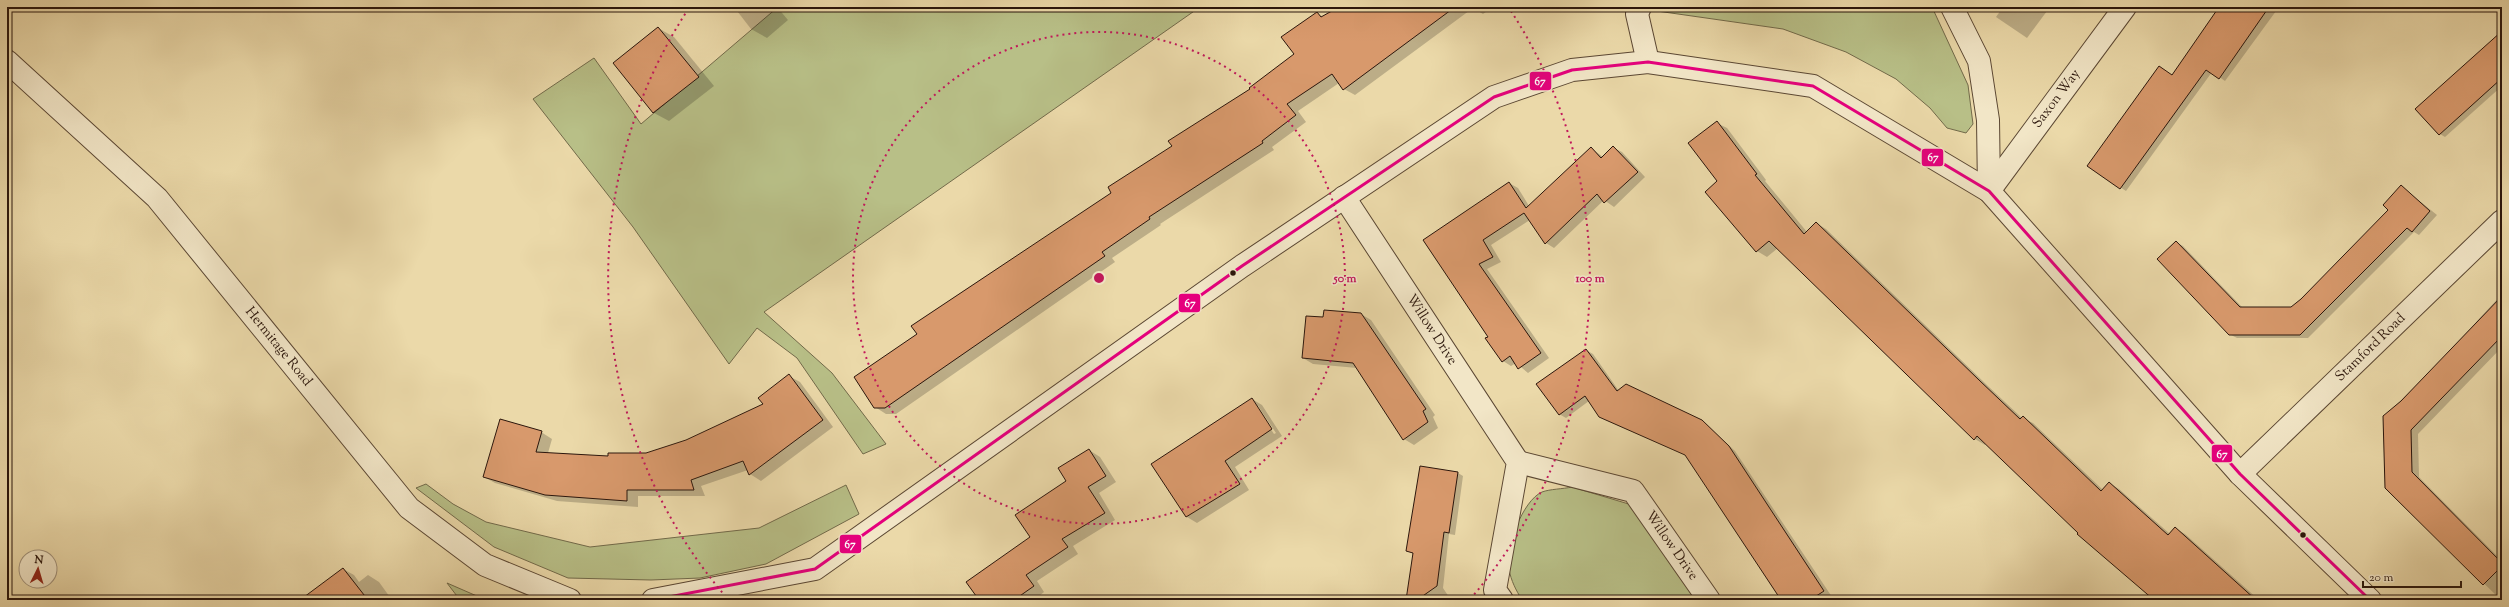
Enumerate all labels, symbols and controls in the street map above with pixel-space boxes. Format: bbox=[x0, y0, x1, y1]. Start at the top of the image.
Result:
street label: Saxon Way bbox=[2028, 65, 2086, 133]
line badge: 67 bbox=[1529, 71, 1552, 91]
text: 67 bbox=[1535, 74, 1546, 90]
line badge: 67 bbox=[1921, 148, 1944, 167]
text: 67 bbox=[1928, 150, 1939, 166]
unlabelled marker bbox=[1228, 268, 1238, 278]
text: 50 m bbox=[1333, 270, 1357, 288]
text: 100 m bbox=[1574, 270, 1605, 288]
centre of rings bbox=[1092, 271, 1106, 285]
street label: Willow Drive bbox=[1401, 291, 1461, 369]
line badge: 67 bbox=[1178, 293, 1201, 313]
text: 67 bbox=[1185, 296, 1196, 312]
street label: Hermitage Road bbox=[240, 303, 316, 391]
street label: Stamford Road bbox=[2331, 309, 2411, 387]
line badge: 67 bbox=[2211, 444, 2233, 463]
text: 67 bbox=[2217, 447, 2228, 463]
street label: Willow Drive bbox=[1640, 507, 1702, 585]
unlabelled marker bbox=[2298, 530, 2308, 540]
line badge: 67 bbox=[839, 534, 862, 554]
text: 67 bbox=[845, 537, 856, 553]
north arrow bbox=[18, 549, 58, 589]
text: N bbox=[33, 552, 44, 568]
scale bar bbox=[2363, 563, 2461, 589]
text: 20 m bbox=[2369, 569, 2394, 587]

